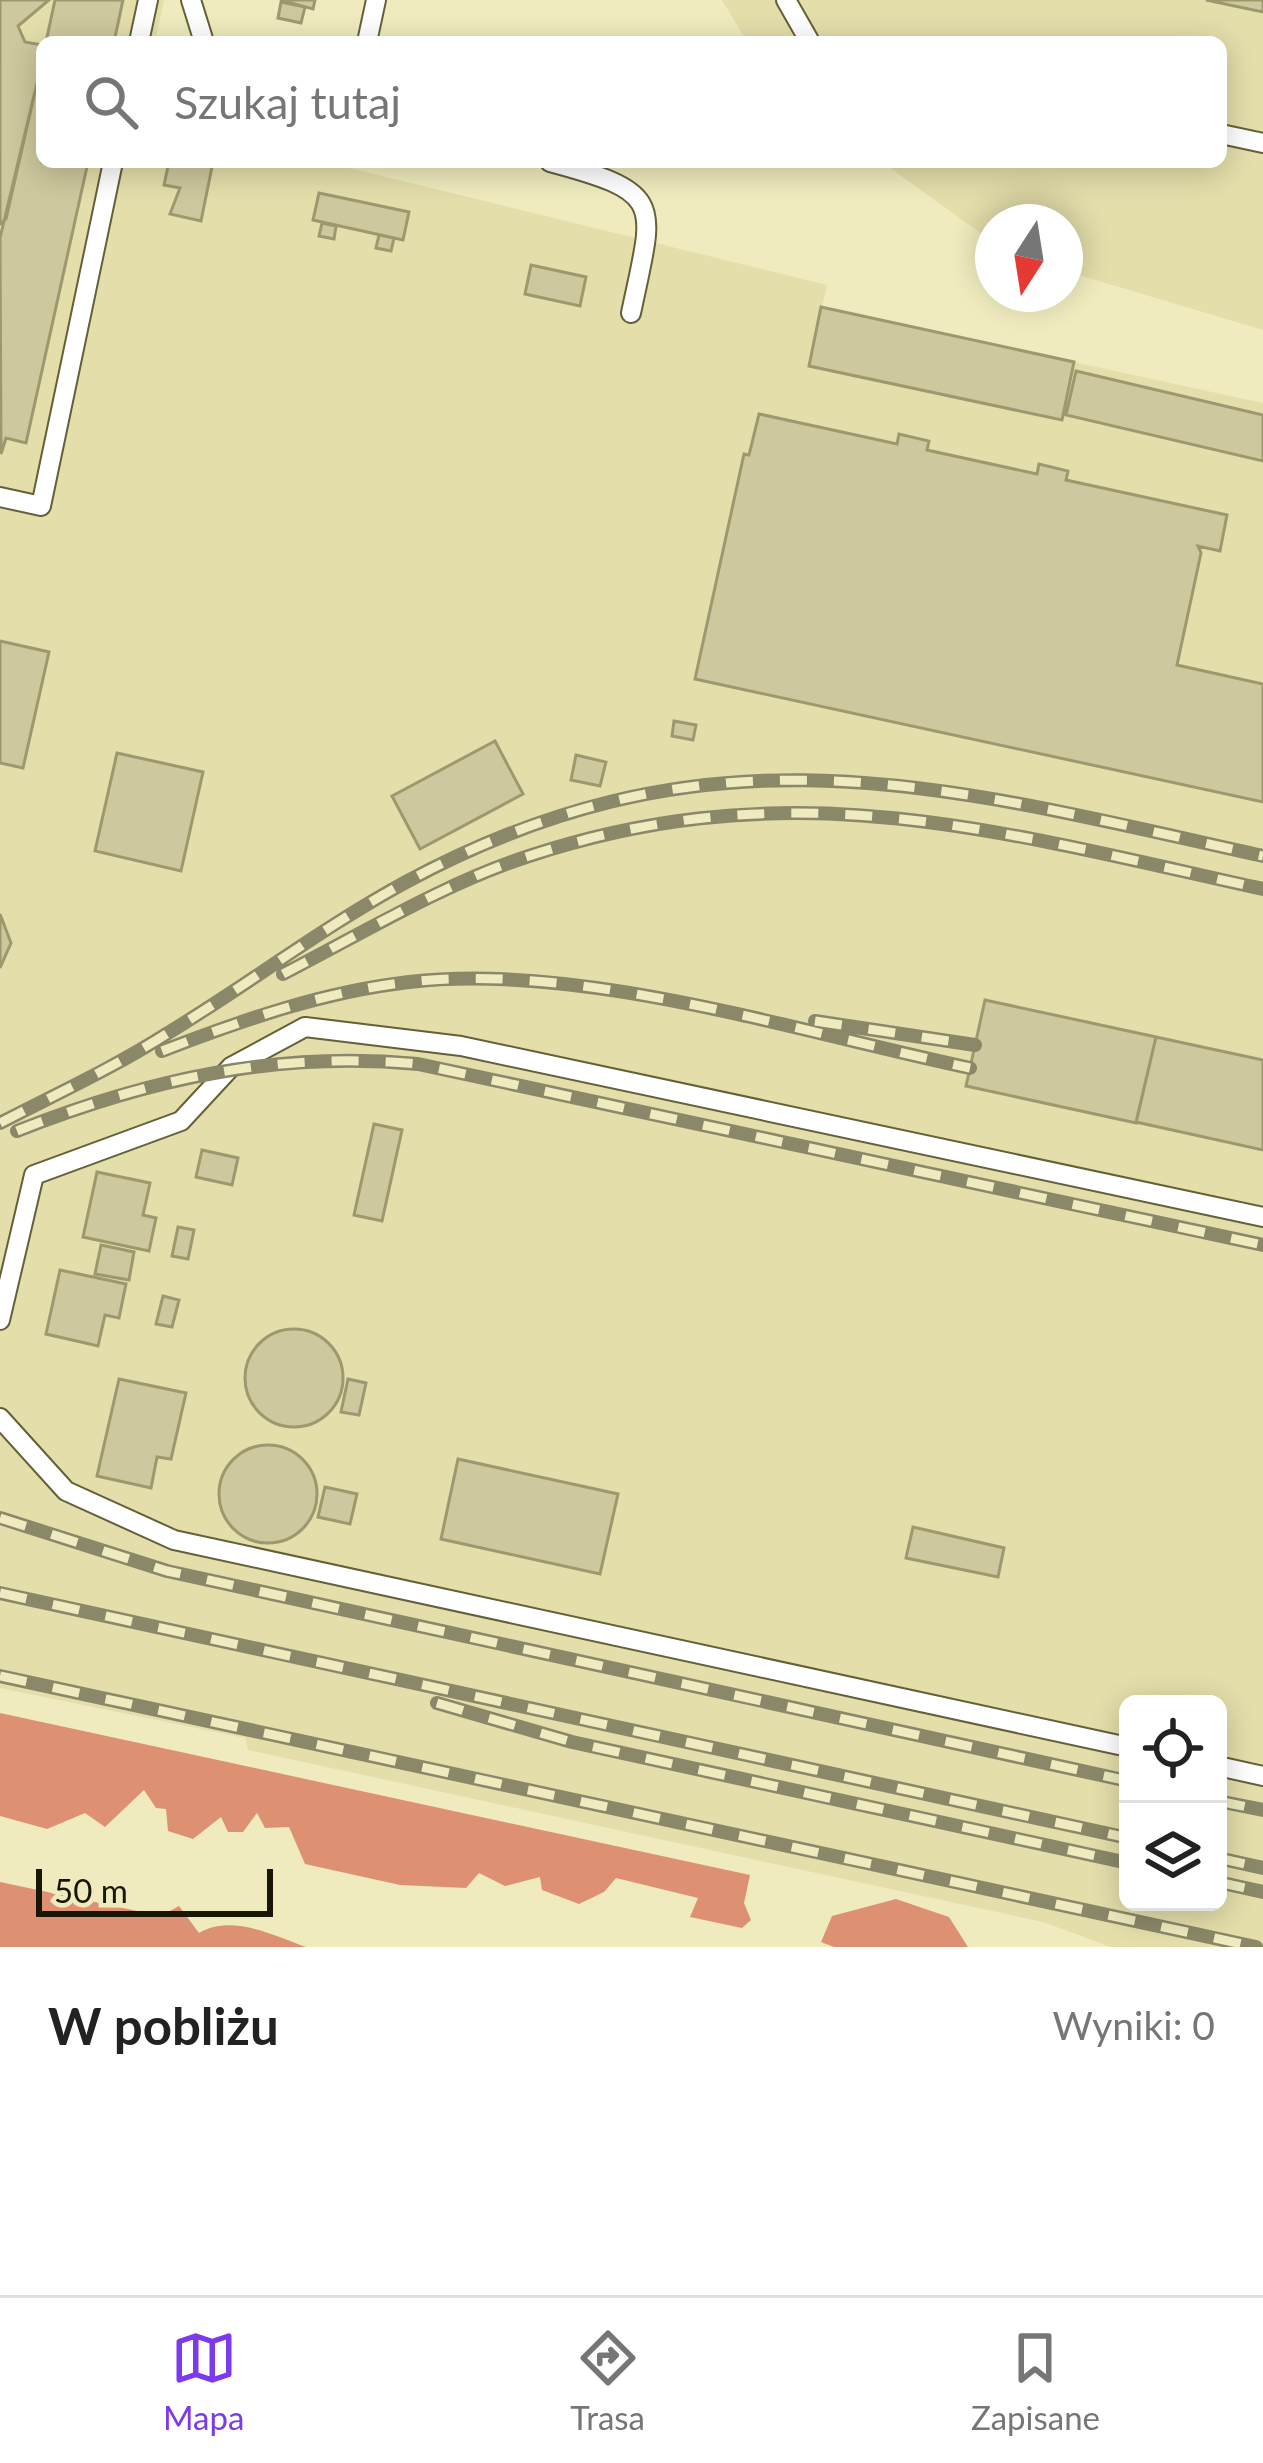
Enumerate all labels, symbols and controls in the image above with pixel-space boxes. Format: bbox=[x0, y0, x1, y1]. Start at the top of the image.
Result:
search box bbox=[36, 36, 1227, 168]
icon: search bbox=[78, 69, 144, 135]
text: Szukaj tutaj bbox=[174, 75, 401, 129]
north arrow bbox=[975, 204, 1083, 312]
map controls bbox=[1119, 1695, 1227, 1911]
button: locate bbox=[1119, 1695, 1227, 1803]
button: layers bbox=[1119, 1803, 1227, 1911]
scale bar bbox=[36, 1863, 273, 1916]
text: 50 m bbox=[54, 1870, 128, 1910]
text: W pobliżu bbox=[48, 1995, 279, 2056]
text: Wyniki: 0 bbox=[1052, 2002, 1215, 2048]
tab: Mapa bbox=[163, 2325, 244, 2437]
tab: Trasa bbox=[570, 2325, 645, 2437]
tab: Zapisane bbox=[971, 2325, 1100, 2437]

